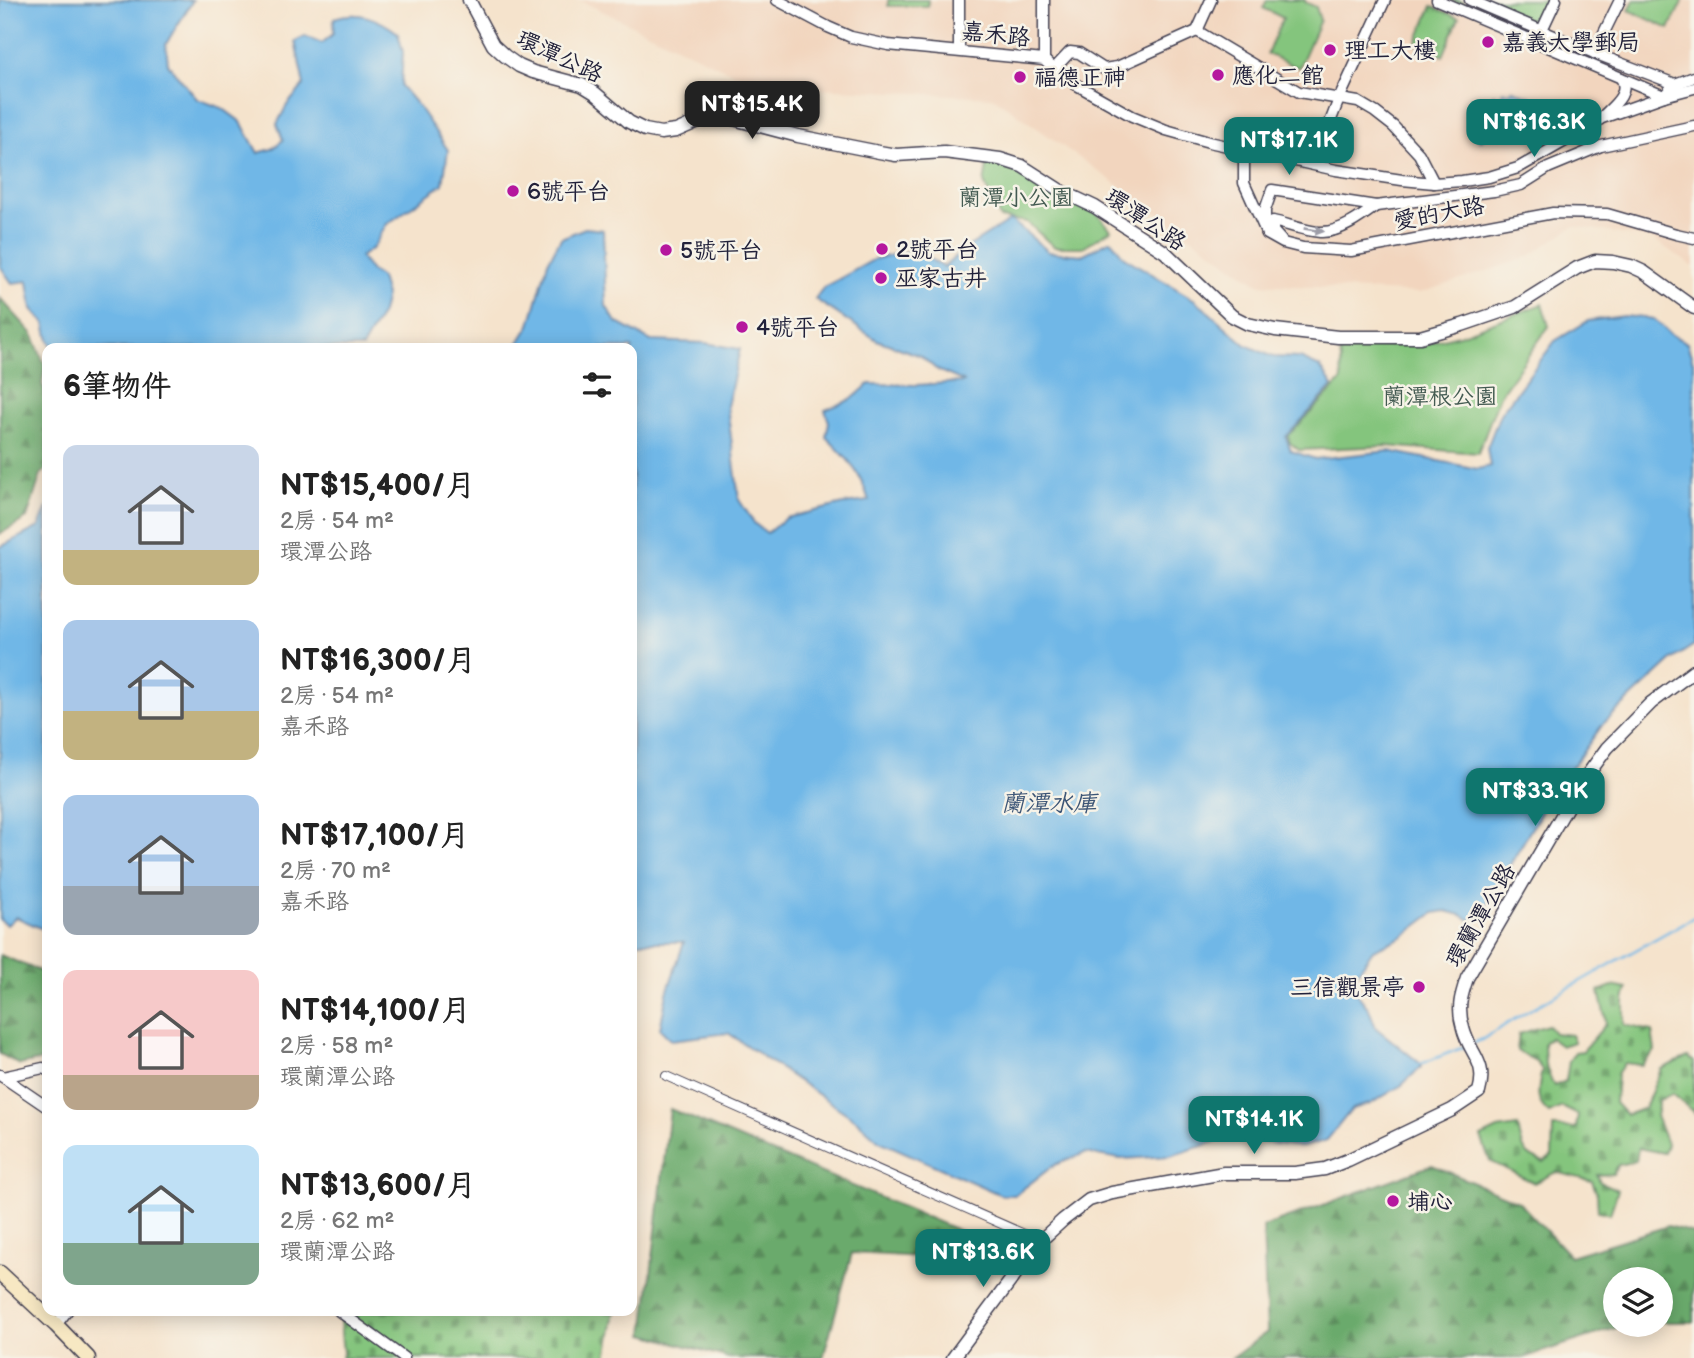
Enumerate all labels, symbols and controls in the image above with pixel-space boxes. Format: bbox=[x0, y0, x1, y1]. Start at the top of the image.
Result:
street label: 嘉禾路 bbox=[960, 17, 1032, 53]
street label: 環潭公路 bbox=[512, 25, 607, 89]
place label: 嘉義大學郵局 bbox=[1502, 29, 1640, 57]
marker: 嘉義大學郵局 bbox=[1480, 34, 1496, 50]
place label: 理工大樓 bbox=[1344, 37, 1436, 65]
marker: 理工大樓 bbox=[1322, 42, 1338, 58]
place label: 應化二館 bbox=[1232, 62, 1324, 90]
place label: 福德正神 bbox=[1034, 64, 1126, 92]
marker: 應化二館 bbox=[1210, 67, 1226, 83]
marker: 福德正神 bbox=[1012, 69, 1028, 85]
pin: NT$15.4K bbox=[680, 82, 824, 141]
text: NT$15.4K bbox=[701, 90, 803, 118]
pin: NT$16.3K bbox=[1462, 100, 1606, 159]
text: NT$16.3K bbox=[1482, 108, 1586, 136]
pin: NT$17.1K bbox=[1217, 118, 1361, 177]
text: NT$17.1K bbox=[1240, 126, 1338, 154]
place label: 6號平台 bbox=[527, 178, 610, 206]
street label: 環潭公路 bbox=[1099, 182, 1191, 257]
marker: 6號平台 bbox=[505, 183, 521, 199]
park label: 蘭潭小公園 bbox=[959, 184, 1074, 212]
street label: 愛的大路 bbox=[1391, 191, 1487, 237]
one-way arrow bbox=[1303, 225, 1325, 236]
place label: 2號平台 bbox=[896, 236, 979, 264]
place label: 5號平台 bbox=[680, 237, 762, 265]
marker: 2號平台 bbox=[874, 241, 890, 257]
marker: 5號平台 bbox=[658, 242, 674, 258]
place label: 巫家古井 bbox=[895, 265, 987, 293]
marker: 巫家古井 bbox=[873, 270, 889, 286]
place label: 4號平台 bbox=[756, 314, 839, 342]
marker: 4號平台 bbox=[734, 319, 750, 335]
icon: filters bbox=[578, 366, 616, 404]
text: 6筆物件 bbox=[63, 369, 171, 405]
park label: 蘭潭根公園 bbox=[1383, 383, 1498, 411]
text: NT$15,400/月 bbox=[280, 468, 475, 504]
icon: home bbox=[119, 473, 203, 557]
text: 2房 · 54 m² bbox=[280, 507, 394, 535]
text: 環潭公路 bbox=[280, 538, 372, 566]
text: NT$16,300/月 bbox=[280, 643, 476, 679]
icon: home bbox=[119, 648, 203, 732]
text: 2房 · 54 m² bbox=[280, 682, 394, 710]
text: 嘉禾路 bbox=[280, 713, 349, 741]
pin: NT$33.9K bbox=[1463, 768, 1607, 828]
text: NT$33.9K bbox=[1482, 777, 1588, 805]
water label: 蘭潭水庫 bbox=[1001, 789, 1099, 818]
text: NT$17,100/月 bbox=[280, 818, 470, 854]
icon: home bbox=[119, 823, 203, 907]
text: 2房 · 70 m² bbox=[280, 857, 391, 885]
street label: 環蘭潭公路 bbox=[1440, 859, 1522, 972]
text: 嘉禾路 bbox=[280, 888, 349, 916]
place label: 三信觀景亭 bbox=[1290, 974, 1405, 1002]
marker: 三信觀景亭 bbox=[1411, 979, 1427, 995]
text: NT$14,100/月 bbox=[280, 993, 471, 1029]
icon: home bbox=[119, 998, 203, 1082]
text: 2房 · 58 m² bbox=[280, 1032, 393, 1060]
text: 環蘭潭公路 bbox=[280, 1063, 395, 1091]
pin: NT$14.1K bbox=[1182, 1096, 1326, 1156]
text: NT$14.1K bbox=[1204, 1105, 1304, 1133]
text: NT$13,600/月 bbox=[280, 1168, 476, 1204]
icon: home bbox=[119, 1173, 203, 1257]
place label: 埔心 bbox=[1407, 1188, 1453, 1216]
marker: 埔心 bbox=[1385, 1193, 1401, 1209]
text: 2房 · 62 m² bbox=[280, 1207, 394, 1235]
pin: NT$13.6K bbox=[911, 1230, 1055, 1289]
text: 環蘭潭公路 bbox=[280, 1238, 395, 1266]
text: NT$13.6K bbox=[931, 1238, 1035, 1266]
map controls bbox=[1603, 1267, 1673, 1337]
button: layers bbox=[1603, 1267, 1673, 1337]

